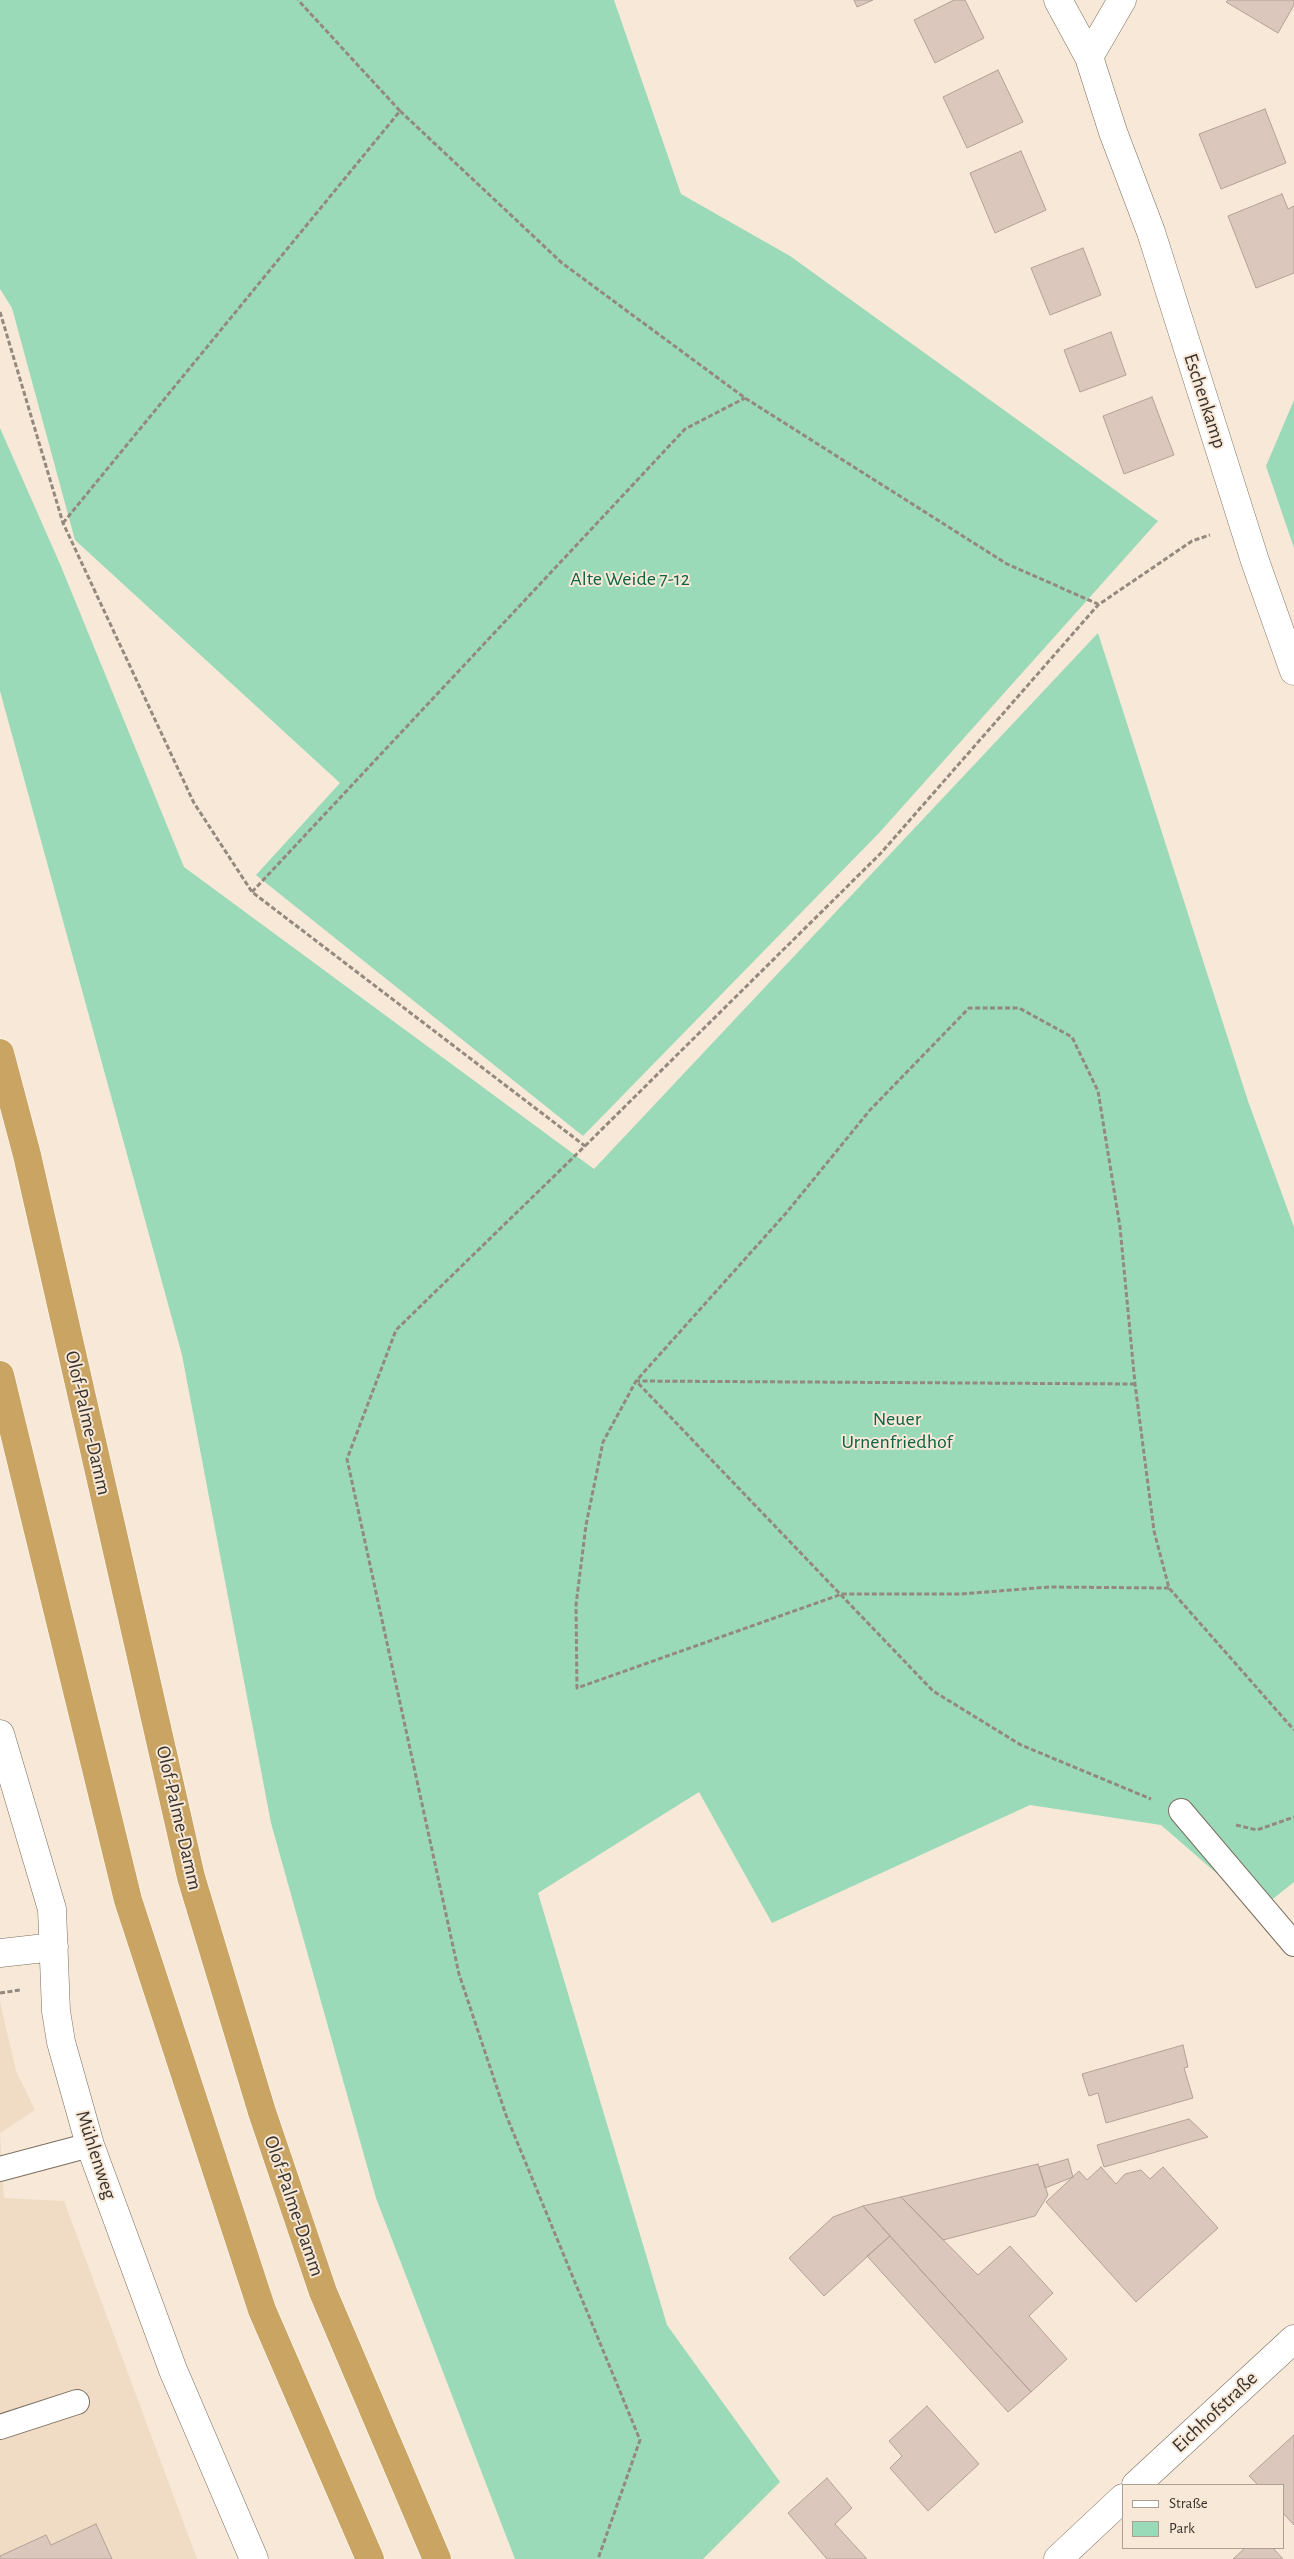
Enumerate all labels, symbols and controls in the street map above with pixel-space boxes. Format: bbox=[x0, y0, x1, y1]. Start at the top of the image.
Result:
street label: Eschenkamp bbox=[1178, 350, 1232, 452]
park label: Alte Weide 7-12 bbox=[570, 567, 690, 591]
street label: Olof-Palme-Damm bbox=[60, 1349, 116, 1497]
park label: Neuer Urnenfriedhof bbox=[841, 1407, 953, 1454]
street label: Olof-Palme-Damm bbox=[151, 1744, 207, 1892]
street label: Mühlenweg bbox=[70, 2108, 122, 2202]
street label: Olof-Palme-Damm bbox=[259, 2132, 329, 2280]
street label: Eichhofstraße bbox=[1167, 2366, 1263, 2458]
legend bbox=[1122, 2484, 1284, 2549]
text: Straße bbox=[1169, 2496, 1208, 2511]
text: Park bbox=[1169, 2521, 1195, 2536]

